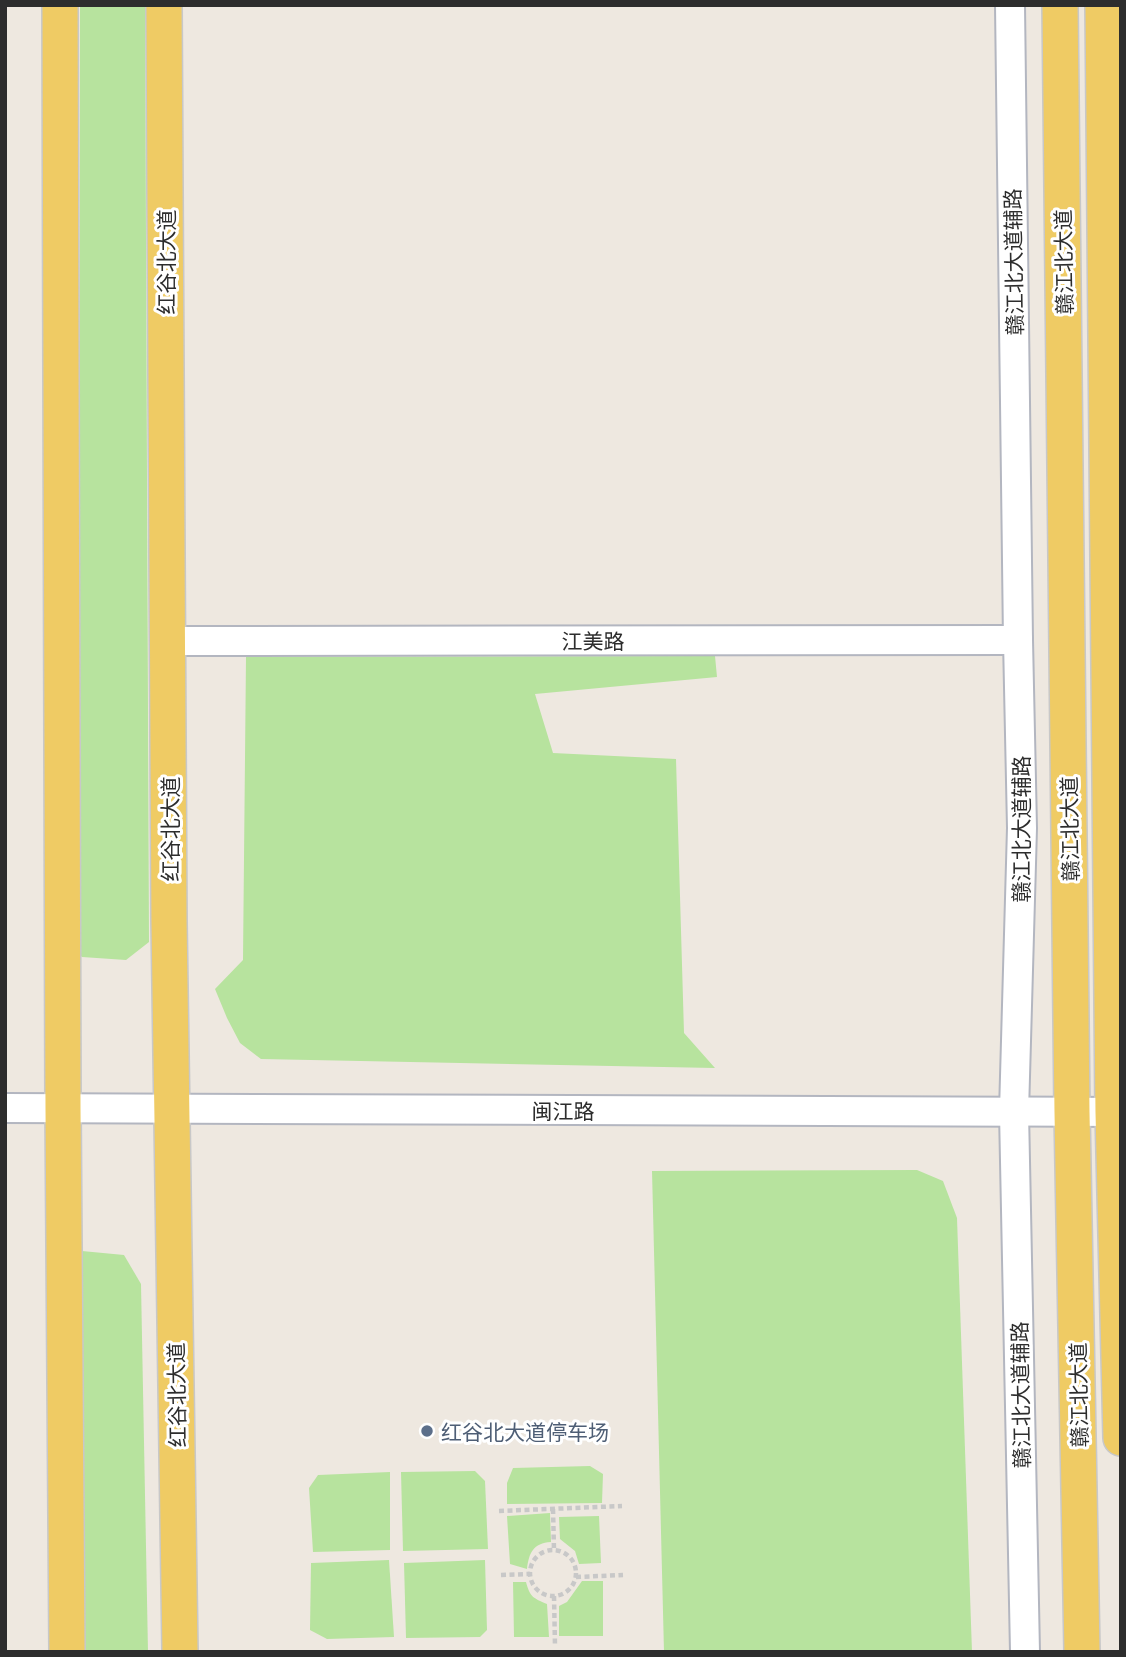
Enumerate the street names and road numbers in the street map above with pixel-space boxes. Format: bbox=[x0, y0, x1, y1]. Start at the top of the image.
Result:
street label: 赣江北大道辅路 bbox=[999, 188, 1027, 336]
street label: 赣江北大道 bbox=[1050, 209, 1076, 315]
street label: 红谷北大道 bbox=[153, 210, 178, 315]
street label: 江美路 bbox=[562, 628, 625, 653]
street label: 赣江北大道辅路 bbox=[1008, 756, 1033, 903]
street label: 赣江北大道 bbox=[1056, 776, 1082, 882]
street label: 红谷北大道 bbox=[157, 777, 182, 882]
street label: 闽江路 bbox=[532, 1098, 595, 1123]
street label: 赣江北大道辅路 bbox=[1006, 1321, 1034, 1469]
street label: 红谷北大道 bbox=[163, 1342, 189, 1448]
street label: 赣江北大道 bbox=[1065, 1342, 1091, 1448]

